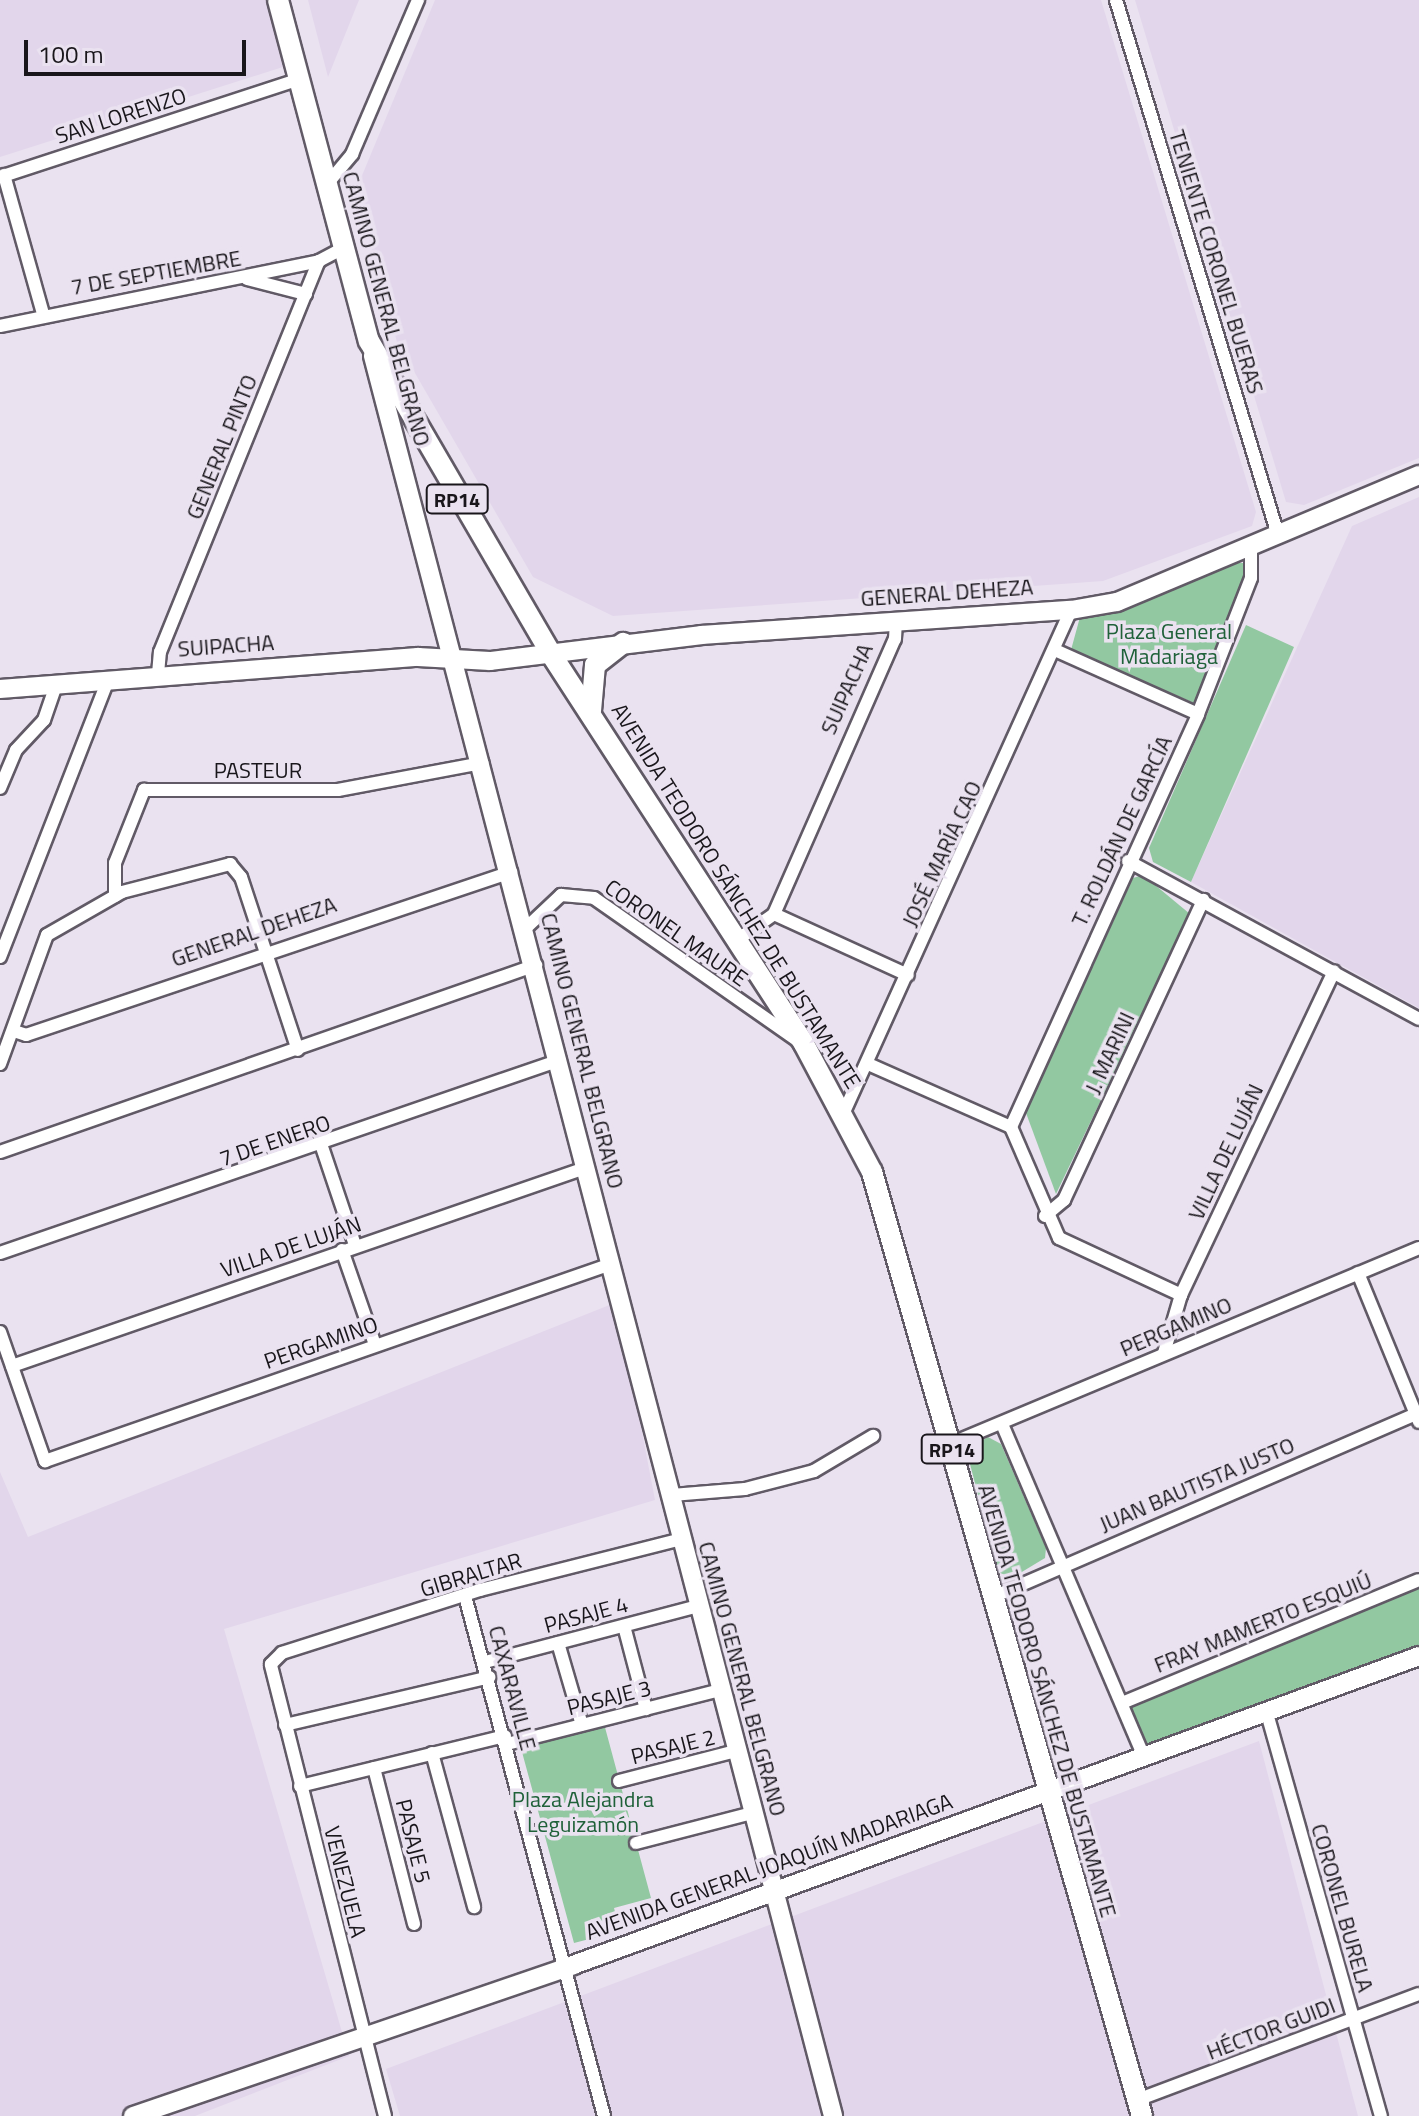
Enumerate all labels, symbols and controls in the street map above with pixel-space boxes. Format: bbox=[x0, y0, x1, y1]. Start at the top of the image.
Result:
scale bar bbox=[28, 24, 250, 74]
text: 100 m bbox=[38, 36, 104, 72]
street label: SAN LORENZO bbox=[52, 82, 190, 150]
street label: TENIENTE CORONEL BUERAS bbox=[1163, 127, 1269, 397]
street label: CAMINO GENERAL BELGRANO bbox=[337, 169, 435, 449]
street label: 7 DE SEPTIEMBRE bbox=[69, 245, 243, 301]
street label: GENERAL PINTO bbox=[181, 371, 263, 523]
road number: RP14 bbox=[425, 483, 489, 515]
street label: GENERAL DEHEZA bbox=[860, 574, 1034, 612]
park label: Plaza General Madariaga bbox=[1106, 618, 1232, 670]
street label: SUIPACHA bbox=[177, 629, 275, 663]
street label: SUIPACHA bbox=[815, 639, 879, 739]
street label: AVENIDA TEODORO SÁNCHEZ DE BUSTAMANTE bbox=[606, 698, 866, 1094]
street label: T. ROLDÁN DE GARCÍA bbox=[1066, 732, 1178, 930]
street label: PASTEUR bbox=[214, 758, 302, 784]
street label: JOSÉ MARÍA CAO bbox=[897, 777, 987, 931]
street label: CORONEL MAURE bbox=[600, 874, 752, 992]
street label: GENERAL DEHEZA bbox=[168, 891, 340, 973]
street label: CAMINO GENERAL BELGRANO bbox=[535, 910, 629, 1192]
street label: J. MARINI bbox=[1080, 1008, 1140, 1098]
street label: VILLA DE LUJÁN bbox=[1183, 1080, 1269, 1224]
street label: 7 DE ENERO bbox=[216, 1110, 334, 1172]
street label: VILLA DE LUJÁN bbox=[217, 1211, 365, 1283]
street label: PERGAMINO bbox=[1116, 1292, 1236, 1362]
street label: PERGAMINO bbox=[261, 1311, 381, 1375]
street label: JUAN BAUTISTA JUSTO bbox=[1096, 1432, 1298, 1538]
road number: RP14 bbox=[920, 1433, 984, 1465]
street label: AVENIDA TEODORO SÁNCHEZ DE BUSTAMANTE bbox=[972, 1481, 1122, 1921]
street label: CAMINO GENERAL BELGRANO bbox=[693, 1539, 791, 1819]
street label: GIBRALTAR bbox=[417, 1547, 525, 1603]
street label: FRAY MAMERTO ESQUIÚ bbox=[1150, 1567, 1376, 1679]
street label: PASAJE 4 bbox=[541, 1591, 631, 1639]
street label: CAXARAVILLE bbox=[483, 1623, 541, 1753]
street label: PASAJE 3 bbox=[564, 1675, 654, 1721]
street label: PASAJE 2 bbox=[628, 1724, 718, 1770]
park label: Plaza Alejandra Leguizamón bbox=[512, 1786, 654, 1838]
street label: AVENIDA GENERAL JOAQUÍN MADARIAGA bbox=[582, 1788, 956, 1946]
street label: PASAJE 5 bbox=[390, 1796, 436, 1886]
street label: CORONEL BURELA bbox=[1305, 1821, 1379, 1995]
street label: VENEZUELA bbox=[318, 1824, 372, 1940]
street label: HÉCTOR GUIDI bbox=[1203, 1992, 1339, 2066]

